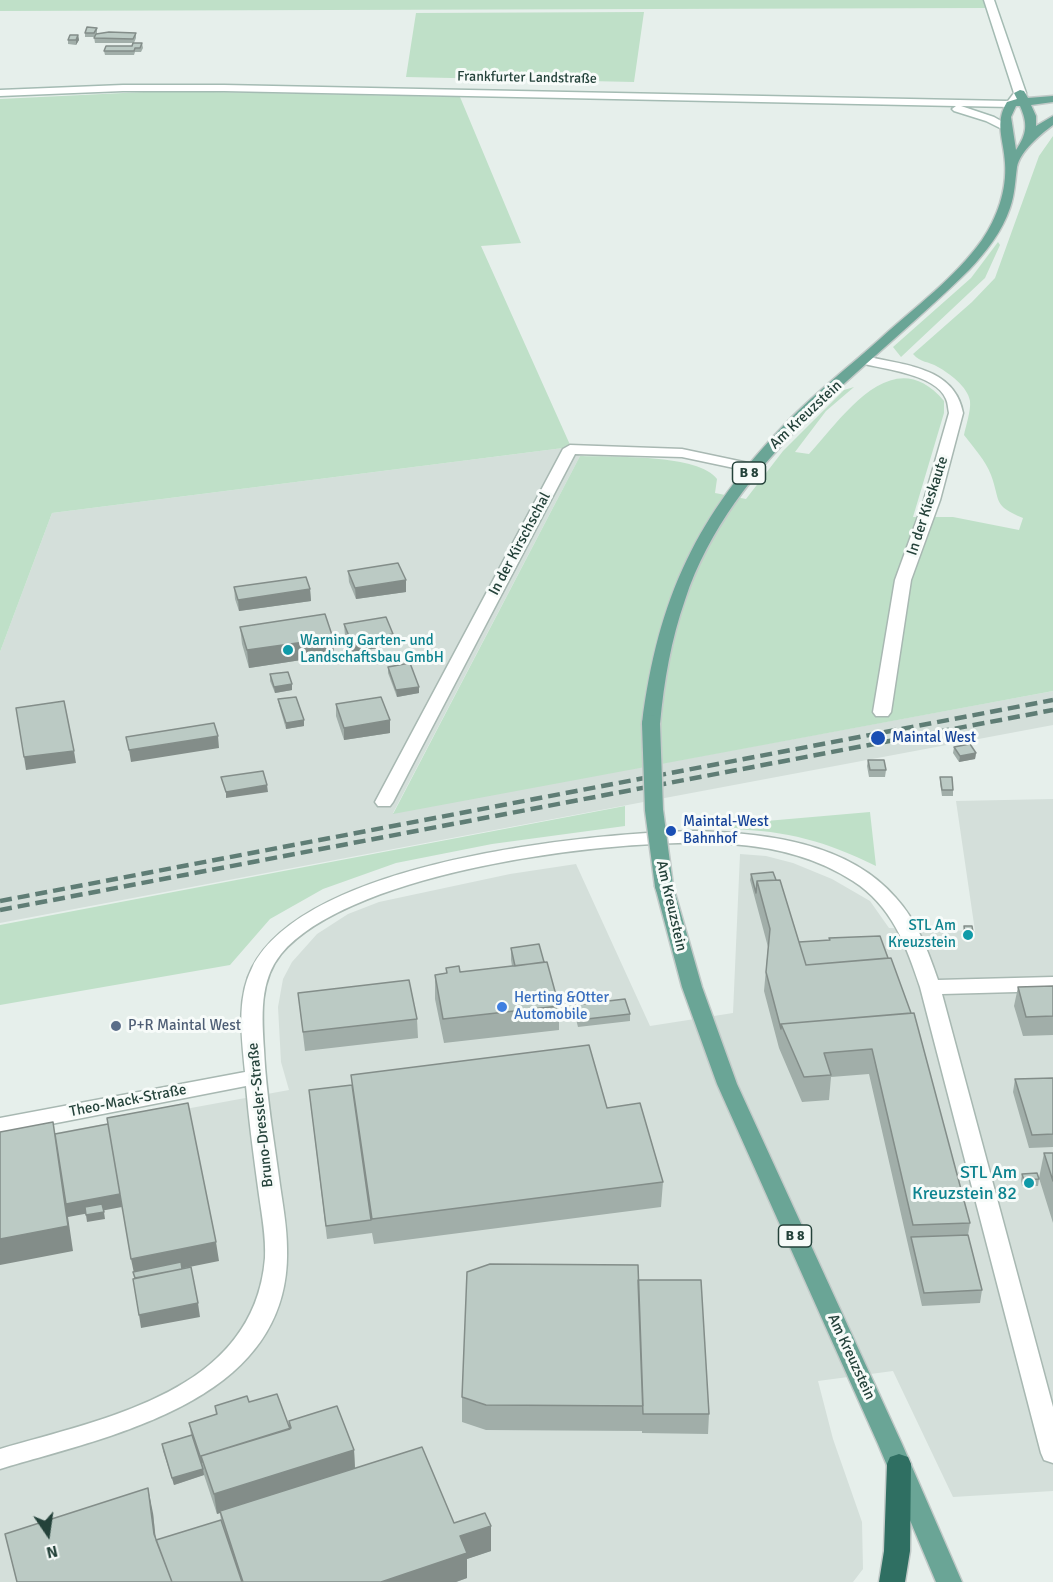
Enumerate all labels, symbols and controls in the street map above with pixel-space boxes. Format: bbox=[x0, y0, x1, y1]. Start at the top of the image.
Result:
street label: Frankfurter Landstraße bbox=[457, 68, 597, 88]
street label: Am Kreuzstein bbox=[766, 377, 846, 453]
street label: In der Kieskaute bbox=[903, 454, 953, 558]
road number: B 8 bbox=[732, 462, 766, 484]
street label: In der Kirschschal bbox=[485, 489, 555, 599]
place label: Warning Garten- und Landschaftsbau GmbH bbox=[300, 632, 444, 667]
marker: Warning Garten- und Landschaftsbau GmbH bbox=[281, 643, 295, 657]
marker: Maintal West bbox=[869, 729, 887, 747]
place label: Maintal West bbox=[892, 729, 976, 747]
place label: Maintal-West Bahnhof bbox=[683, 813, 769, 848]
marker: Maintal-West Bahnhof bbox=[664, 824, 678, 838]
street label: Am Kreuzstein bbox=[652, 859, 690, 953]
place label: STL Am Kreuzstein bbox=[888, 917, 956, 952]
marker: STL Am Kreuzstein bbox=[961, 928, 975, 942]
place label: Herting &Otter Automobile bbox=[514, 989, 609, 1024]
marker: Herting &Otter Automobile bbox=[495, 1000, 509, 1014]
place label: P+R Maintal West bbox=[128, 1017, 241, 1035]
marker: P+R Maintal West bbox=[109, 1019, 123, 1033]
street label: Bruno-Dressler-Straße bbox=[244, 1042, 278, 1188]
street label: Theo-Mack-Straße bbox=[68, 1081, 188, 1121]
place label: STL Am Kreuzstein 82 bbox=[912, 1162, 1017, 1204]
marker: STL Am Kreuzstein 82 bbox=[1022, 1176, 1036, 1190]
road number: B 8 bbox=[778, 1225, 812, 1247]
street label: Am Kreuzstein bbox=[823, 1311, 879, 1403]
north arrow bbox=[18, 1504, 78, 1564]
text: N bbox=[44, 1541, 60, 1563]

